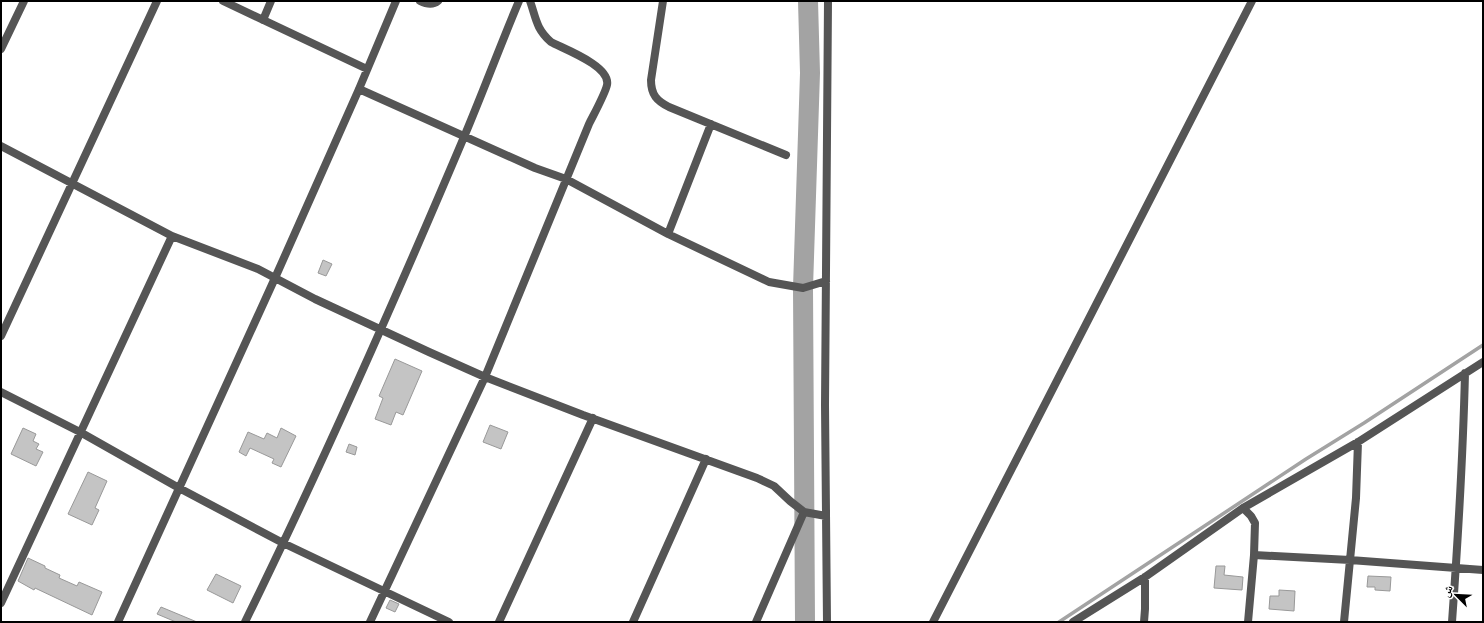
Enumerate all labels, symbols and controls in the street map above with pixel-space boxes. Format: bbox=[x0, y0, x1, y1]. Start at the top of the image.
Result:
north arrow bbox=[1436, 575, 1476, 615]
text: ش bbox=[1439, 583, 1457, 600]

